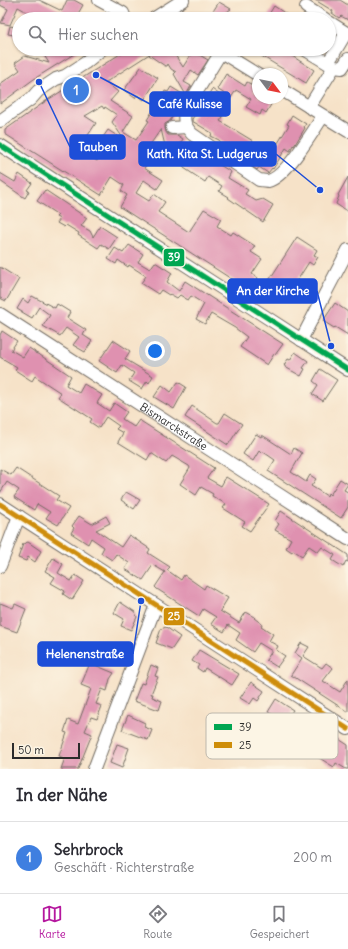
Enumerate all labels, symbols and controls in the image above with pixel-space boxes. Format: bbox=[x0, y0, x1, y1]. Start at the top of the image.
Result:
search box bbox=[12, 12, 336, 56]
icon: search bbox=[26, 23, 48, 45]
text: Hier suchen bbox=[58, 25, 138, 44]
north arrow bbox=[252, 68, 288, 104]
pin: 1 bbox=[63, 75, 89, 105]
callout: Café Kulisse bbox=[150, 92, 230, 116]
text: Café Kulisse bbox=[158, 96, 223, 111]
callout: Tauben bbox=[70, 135, 125, 159]
text: Tauben bbox=[78, 139, 118, 154]
callout: Kath. Kita St. Ludgerus bbox=[139, 142, 276, 166]
text: Kath. Kita St. Ludgerus bbox=[146, 146, 268, 162]
line badge: 39 bbox=[163, 248, 185, 267]
text: 39 bbox=[168, 250, 180, 264]
callout: An der Kirche bbox=[228, 279, 317, 303]
text: An der Kirche bbox=[236, 283, 310, 298]
your location bbox=[145, 341, 165, 361]
street label: Bismarckstraße bbox=[137, 399, 210, 453]
line badge: 25 bbox=[163, 607, 185, 626]
text: 25 bbox=[168, 609, 180, 623]
callout: Helenenstraße bbox=[38, 642, 133, 666]
text: Helenenstraße bbox=[46, 646, 125, 661]
legend bbox=[206, 713, 338, 759]
text: 39 bbox=[239, 720, 252, 734]
text: 25 bbox=[239, 738, 251, 752]
scale bar bbox=[12, 741, 80, 760]
text: 50 m bbox=[18, 743, 44, 757]
text: In der Nähe bbox=[16, 784, 108, 806]
text: Sehrbrock bbox=[54, 840, 123, 859]
text: 1 bbox=[26, 849, 32, 866]
text: 200 m bbox=[293, 849, 332, 866]
text: Geschäft · Richterstraße bbox=[54, 859, 194, 876]
tab: Karte bbox=[39, 903, 66, 941]
tab: Route bbox=[143, 903, 172, 941]
tab: Gespeichert bbox=[250, 903, 309, 941]

